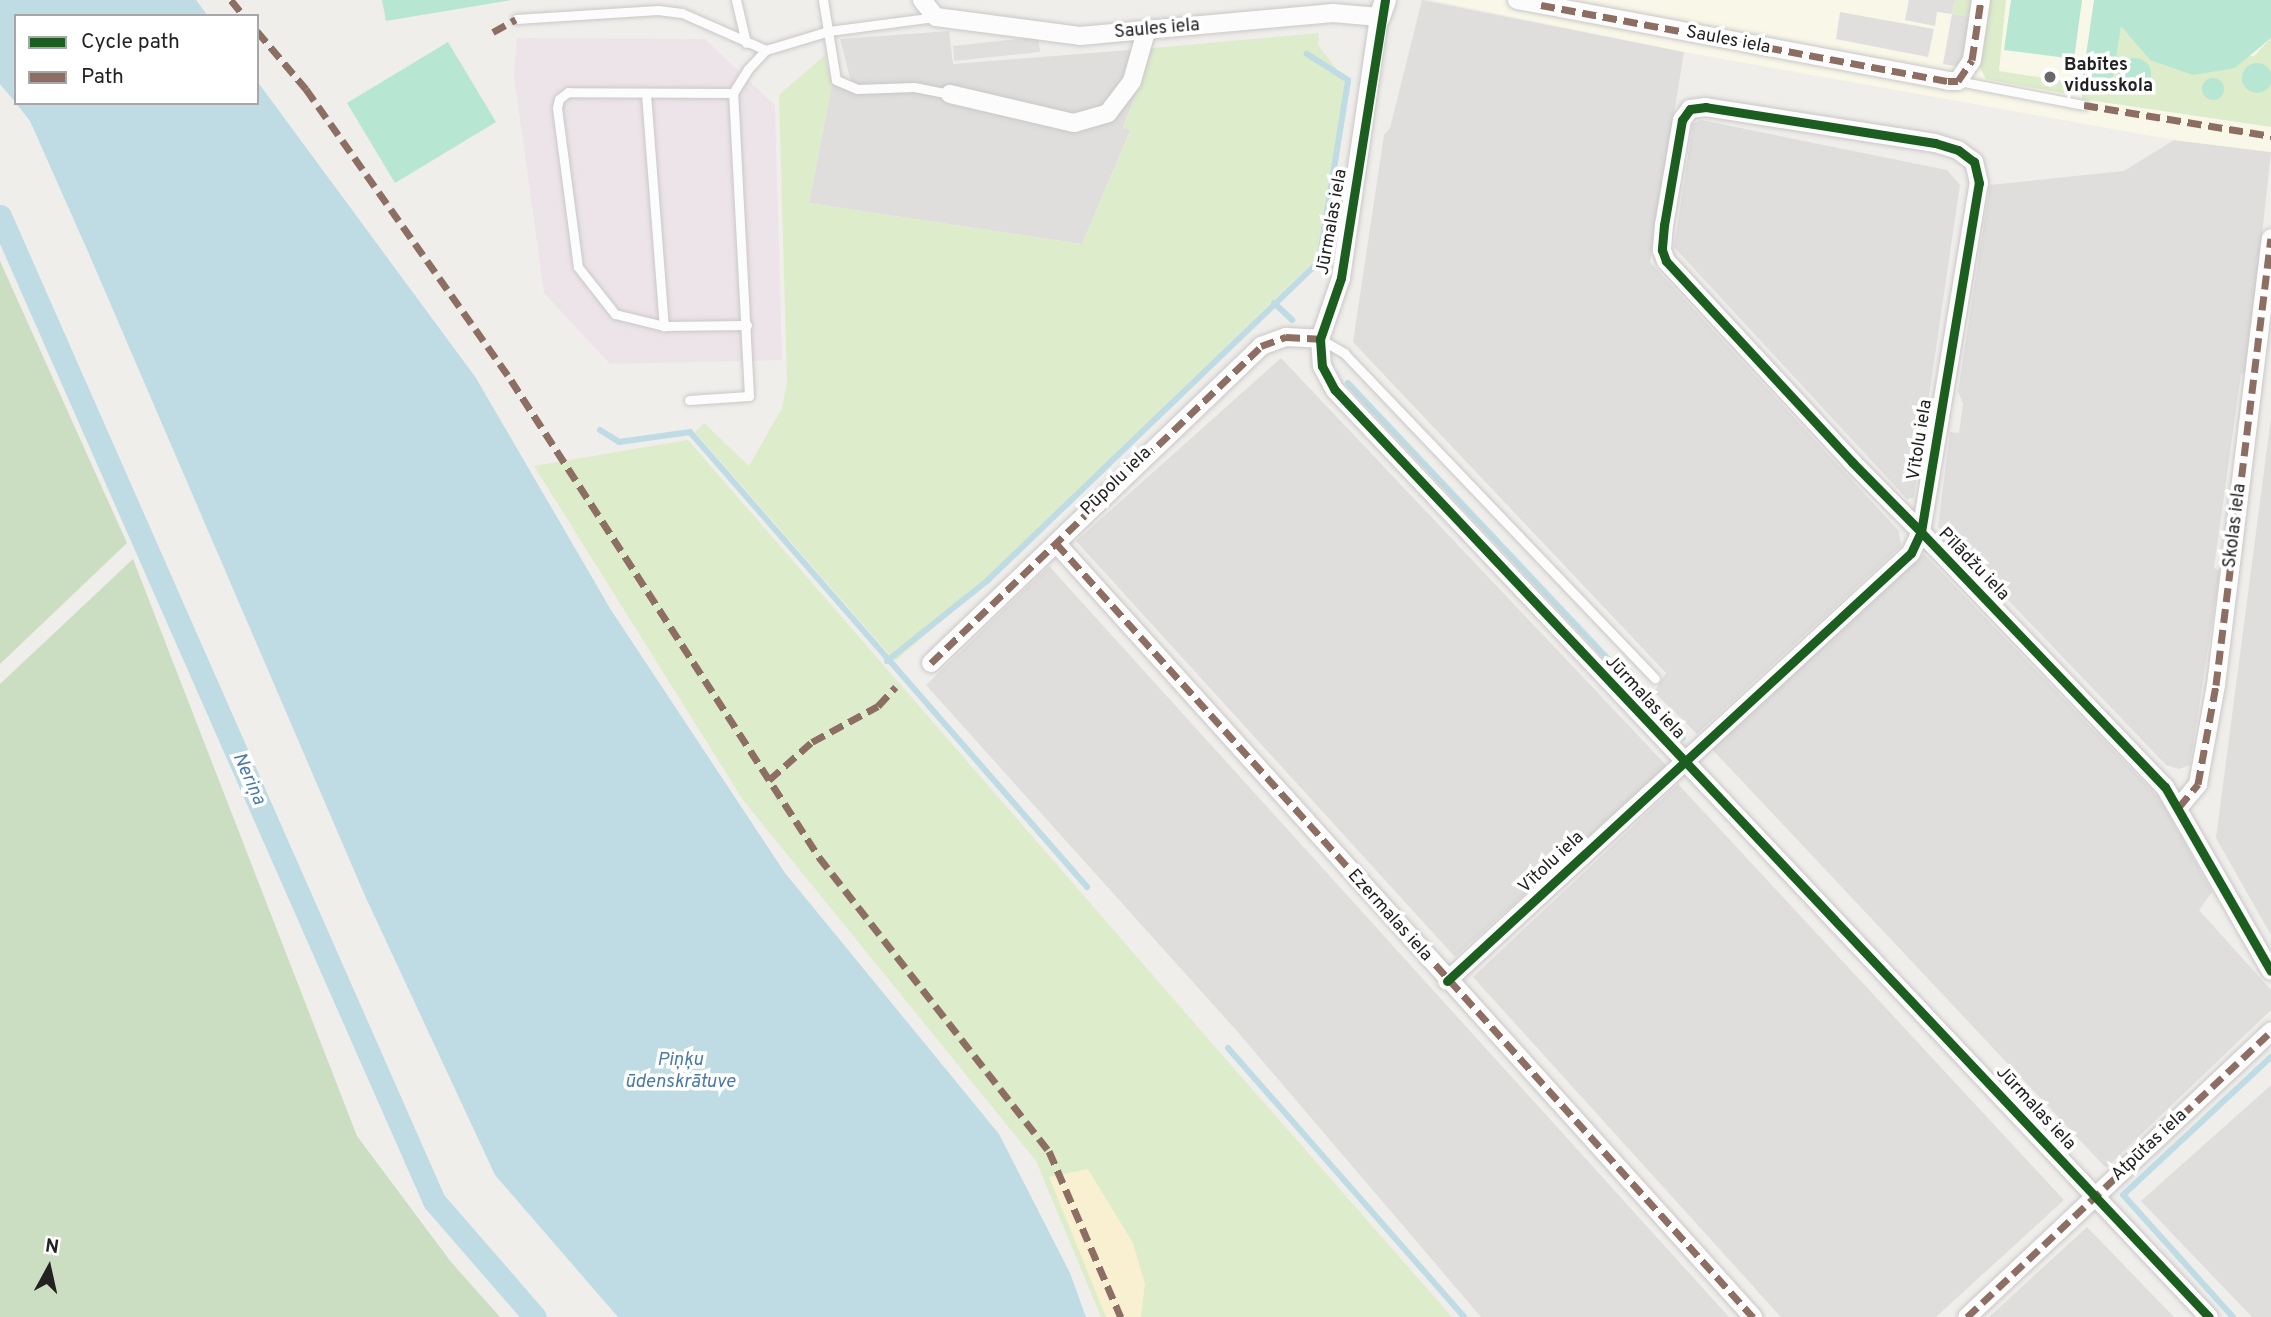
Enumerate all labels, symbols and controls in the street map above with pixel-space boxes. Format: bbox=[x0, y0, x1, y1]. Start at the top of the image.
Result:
legend bbox=[14, 14, 259, 105]
street label: Saules iela bbox=[1113, 16, 1201, 44]
street label: Saules iela bbox=[1684, 22, 1772, 60]
text: Cycle path bbox=[81, 29, 180, 56]
place label: Babītes vidusskola bbox=[2064, 56, 2153, 98]
text: Path bbox=[81, 64, 124, 91]
marker: Babītes vidusskola bbox=[2042, 69, 2058, 85]
street label: Jūrmalas iela bbox=[1313, 167, 1353, 277]
street label: Vītolu iela bbox=[1904, 398, 1938, 482]
street label: Pūpolu iela bbox=[1077, 443, 1157, 521]
street label: Skolas iela bbox=[2220, 482, 2252, 570]
street label: Pīlādžu iela bbox=[1933, 524, 2013, 606]
street label: Jūrmalas iela bbox=[1600, 651, 1688, 745]
water label: Neriņa bbox=[226, 749, 270, 809]
street label: Vītolu iela bbox=[1515, 827, 1589, 899]
street label: Ezermalas iela bbox=[1342, 865, 1436, 967]
water label: Piņķu ūdenskrātuve bbox=[625, 1050, 735, 1094]
street label: Jūrmalas iela bbox=[1991, 1062, 2079, 1156]
street label: Atpūtas iela bbox=[2108, 1106, 2192, 1186]
north arrow bbox=[14, 1233, 84, 1303]
text: N bbox=[43, 1234, 60, 1260]

